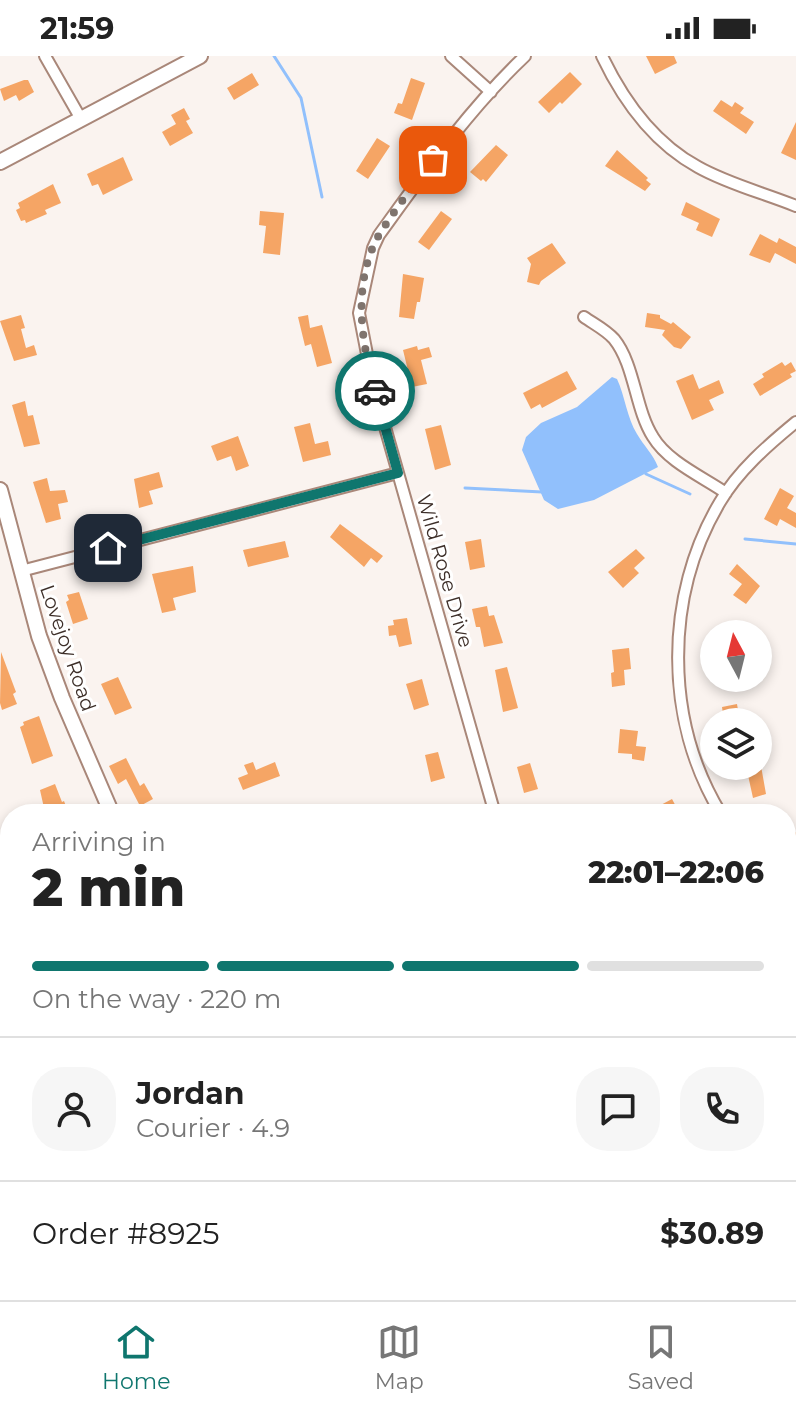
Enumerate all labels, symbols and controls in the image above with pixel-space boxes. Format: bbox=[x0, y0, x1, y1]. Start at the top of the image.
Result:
text: 21:59 bbox=[40, 10, 114, 47]
pin bbox=[399, 126, 467, 194]
icon: bag bbox=[411, 138, 455, 182]
courier bbox=[335, 351, 415, 431]
icon: car bbox=[353, 369, 397, 413]
street label: Wild Rose Drive bbox=[412, 492, 478, 650]
pin bbox=[74, 514, 142, 582]
icon: home bbox=[86, 526, 130, 570]
street label: Lovejoy Road bbox=[35, 581, 101, 715]
north arrow bbox=[700, 620, 772, 692]
map controls bbox=[700, 620, 772, 780]
button: layers bbox=[700, 708, 772, 780]
text: Arriving in bbox=[32, 826, 166, 858]
text: 22:01–22:06 bbox=[588, 854, 764, 891]
text: 2 min bbox=[32, 856, 185, 919]
text: On the way · 220 m bbox=[32, 983, 281, 1015]
button: person bbox=[32, 1067, 116, 1151]
button: chat bbox=[576, 1067, 660, 1151]
button: phone bbox=[680, 1067, 764, 1151]
text: Jordan bbox=[136, 1075, 245, 1112]
text: Courier · 4.9 bbox=[136, 1112, 290, 1144]
text: Order #8925 bbox=[32, 1215, 219, 1252]
text: $30.89 bbox=[660, 1215, 764, 1252]
tab: Home bbox=[102, 1320, 170, 1395]
tab: Map bbox=[375, 1320, 424, 1395]
tab: Saved bbox=[628, 1320, 694, 1395]

